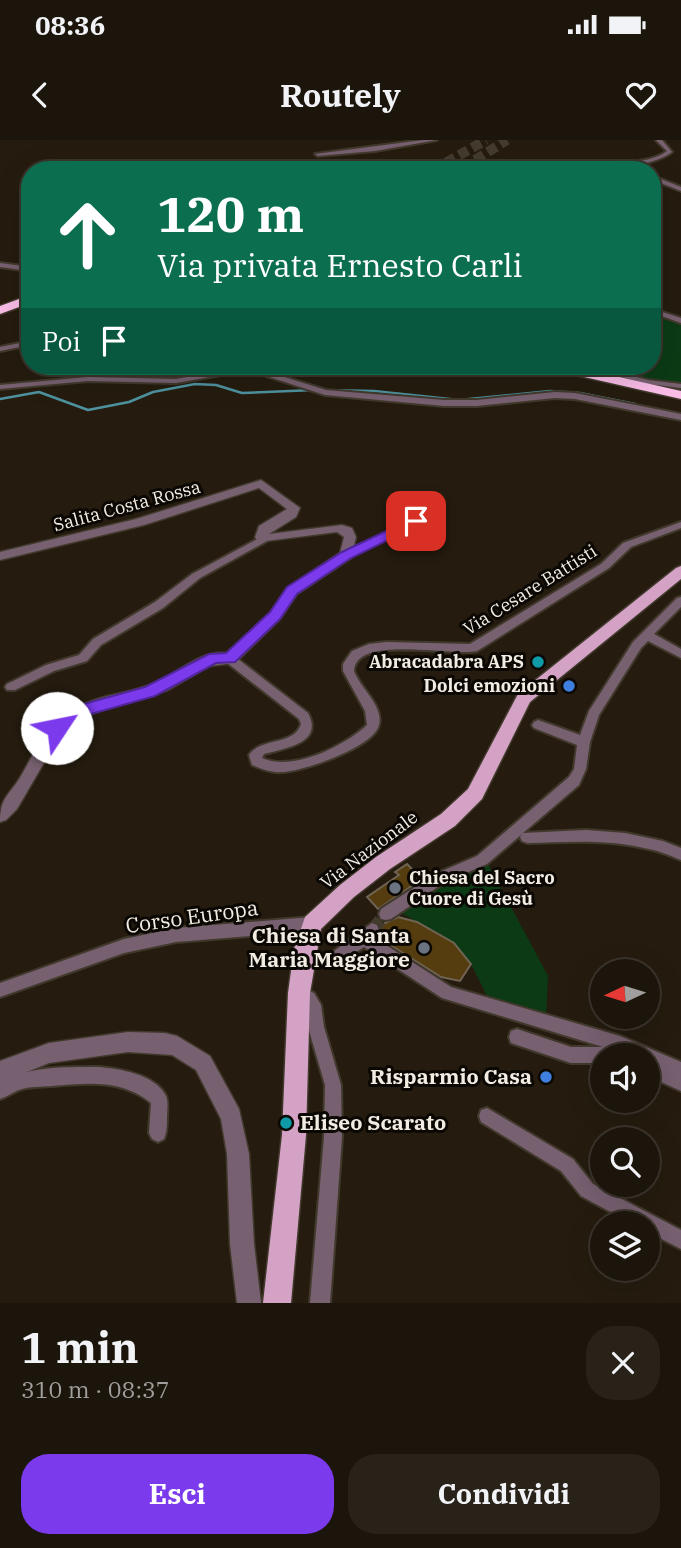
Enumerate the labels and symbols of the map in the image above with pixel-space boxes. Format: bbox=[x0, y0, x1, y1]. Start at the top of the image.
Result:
street label: Salita Costa Rossa bbox=[51, 475, 203, 536]
pin bbox=[386, 491, 446, 551]
street label: Via Cesare Battisti bbox=[459, 539, 601, 640]
place label: Abracadabra APS bbox=[369, 650, 524, 673]
marker: Abracadabra APS bbox=[530, 654, 546, 670]
place label: Dolci emozioni bbox=[423, 674, 555, 697]
marker: Dolci emozioni bbox=[561, 678, 577, 694]
position arrow bbox=[20, 691, 94, 765]
street label: Via Nazionale bbox=[315, 805, 422, 894]
place label: Chiesa del Sacro Cuore di Gesù bbox=[409, 866, 555, 910]
marker: Chiesa del Sacro Cuore di Gesù bbox=[387, 880, 403, 896]
street label: Corso Europa bbox=[124, 893, 260, 939]
place label: Chiesa di Santa Maria Maggiore bbox=[248, 921, 410, 973]
marker: Chiesa di Santa Maria Maggiore bbox=[416, 940, 432, 956]
north arrow bbox=[590, 959, 660, 1029]
place label: Risparmio Casa bbox=[370, 1062, 532, 1090]
marker: Risparmio Casa bbox=[538, 1069, 554, 1085]
place label: Eliseo Scarato bbox=[300, 1108, 446, 1136]
marker: Eliseo Scarato bbox=[278, 1115, 294, 1131]

